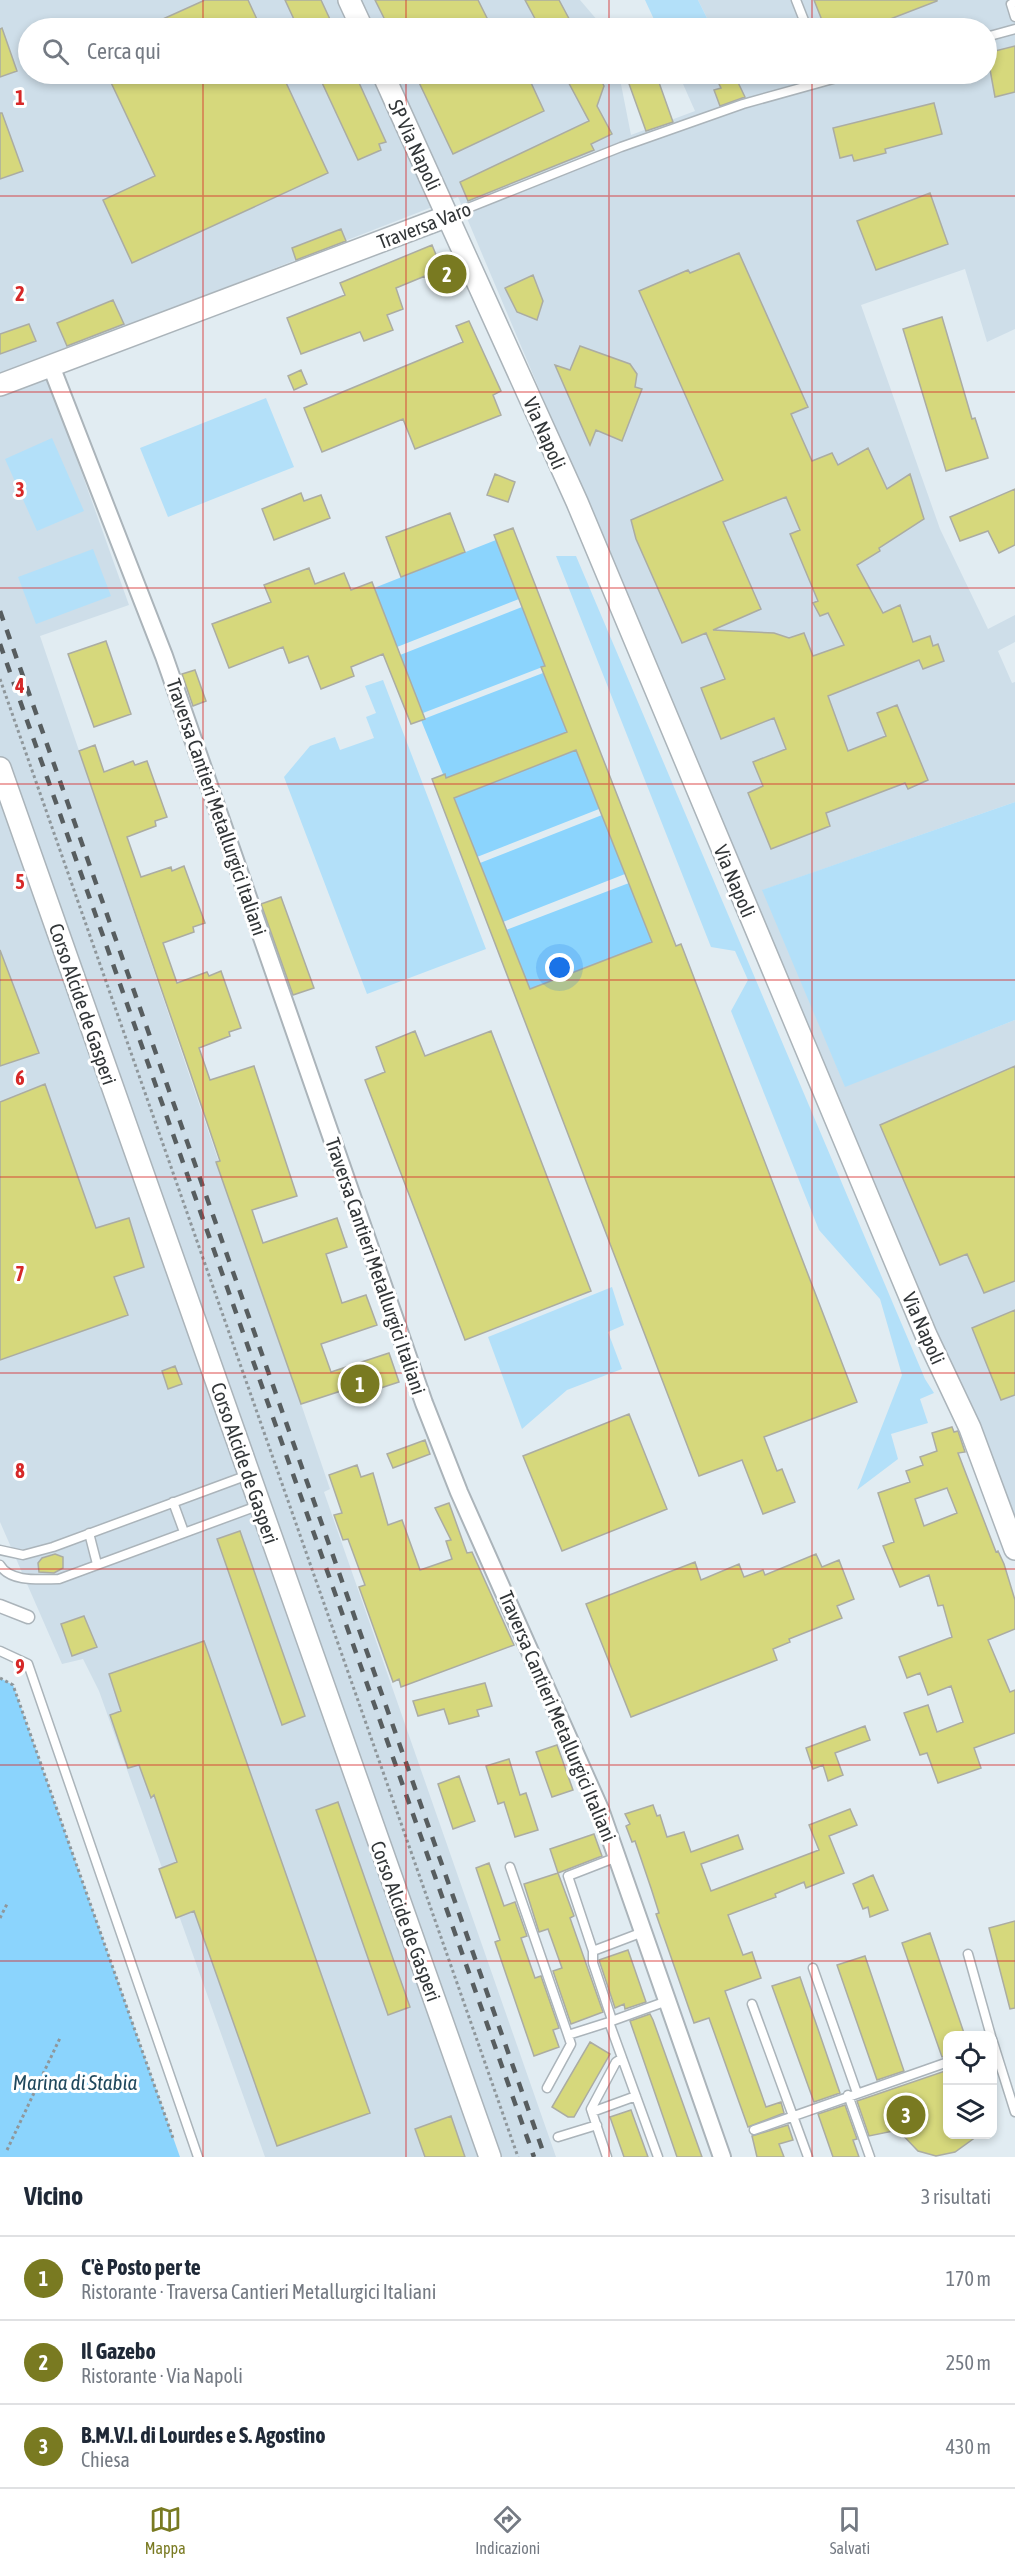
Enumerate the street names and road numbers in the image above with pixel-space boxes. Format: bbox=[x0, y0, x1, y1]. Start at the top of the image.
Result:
street label: SP Via Napoli bbox=[384, 96, 446, 194]
street label: Traversa Varo bbox=[374, 197, 474, 253]
street label: Via Napoli bbox=[519, 393, 571, 473]
street label: Traversa Cantieri Metallurgici Italiani bbox=[162, 676, 272, 938]
street label: Via Napoli bbox=[710, 841, 760, 921]
street label: Corso Alcide de Gasperi bbox=[45, 920, 121, 1088]
street label: Traversa Cantieri Metallurgici Italiani bbox=[321, 1135, 431, 1397]
street label: Via Napoli bbox=[898, 1288, 950, 1368]
street label: Corso Alcide de Gasperi bbox=[207, 1379, 283, 1547]
street label: Traversa Cantieri Metallurgici Italiani bbox=[495, 1587, 621, 1845]
street label: Corso Alcide de Gasperi bbox=[366, 1838, 446, 2004]

